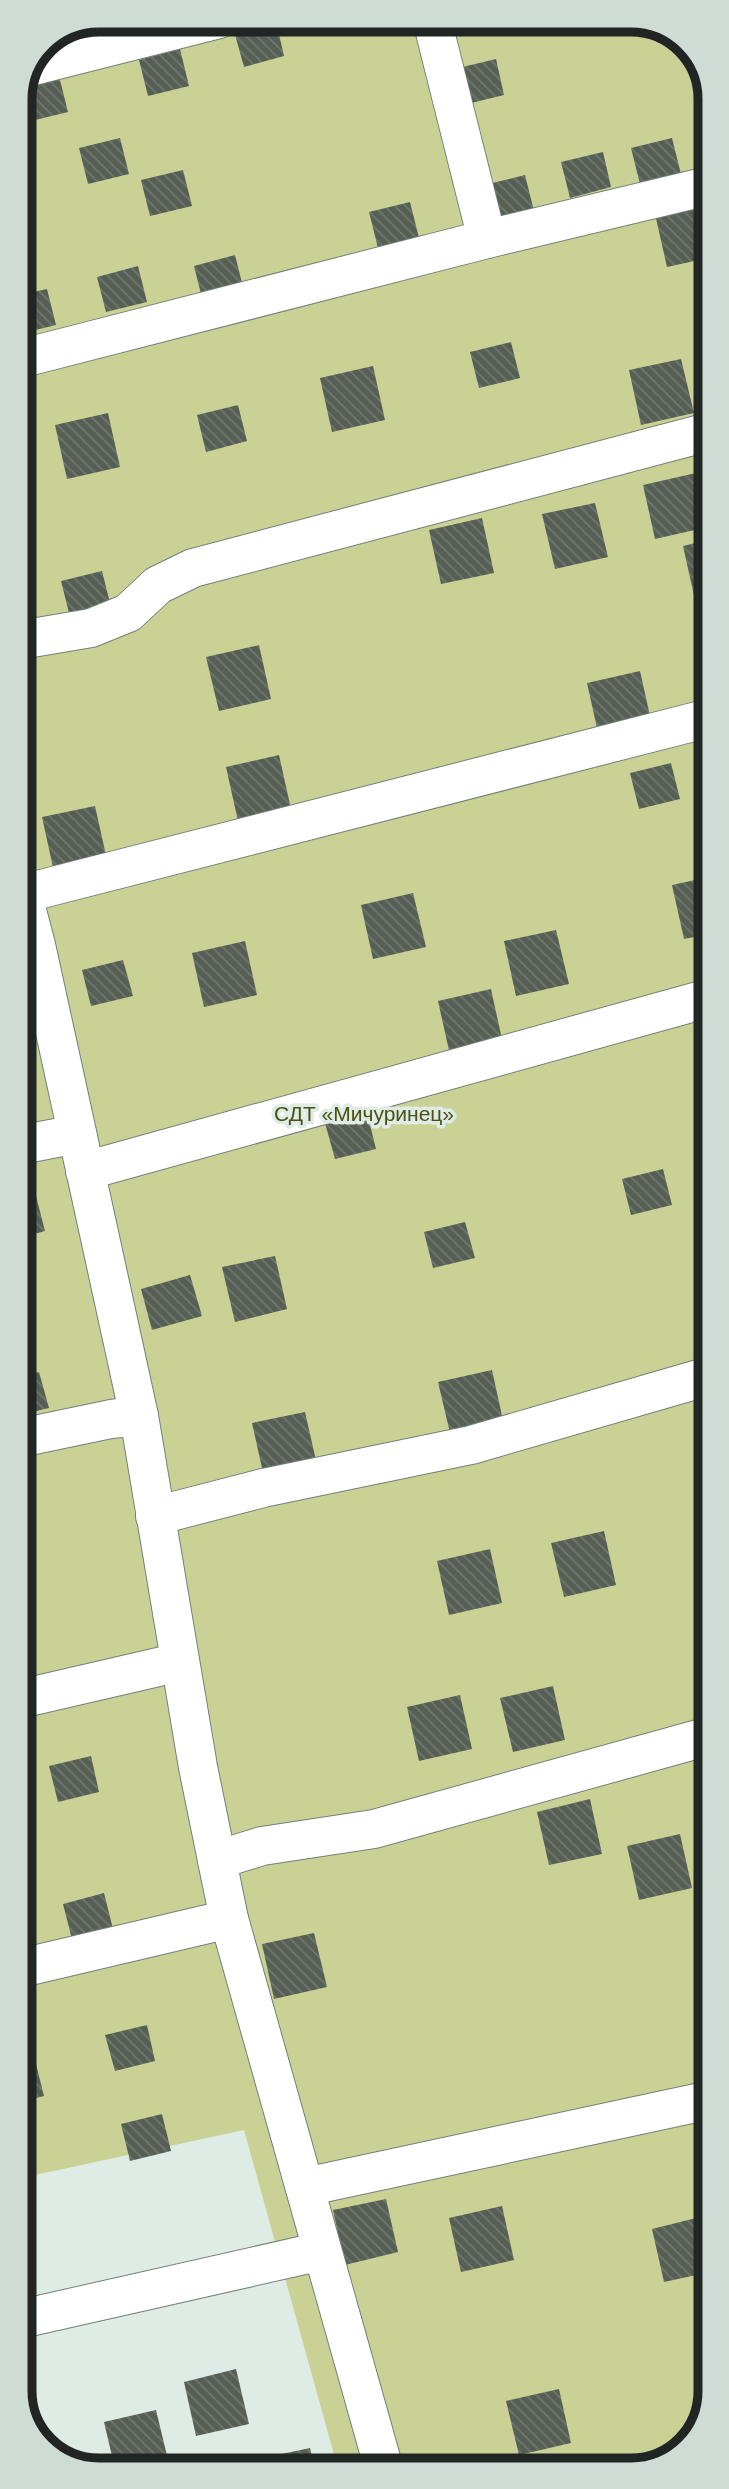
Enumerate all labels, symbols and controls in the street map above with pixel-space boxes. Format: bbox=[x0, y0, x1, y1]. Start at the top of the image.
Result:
park label: СДТ «Мичуринец» bbox=[274, 1102, 454, 1125]

